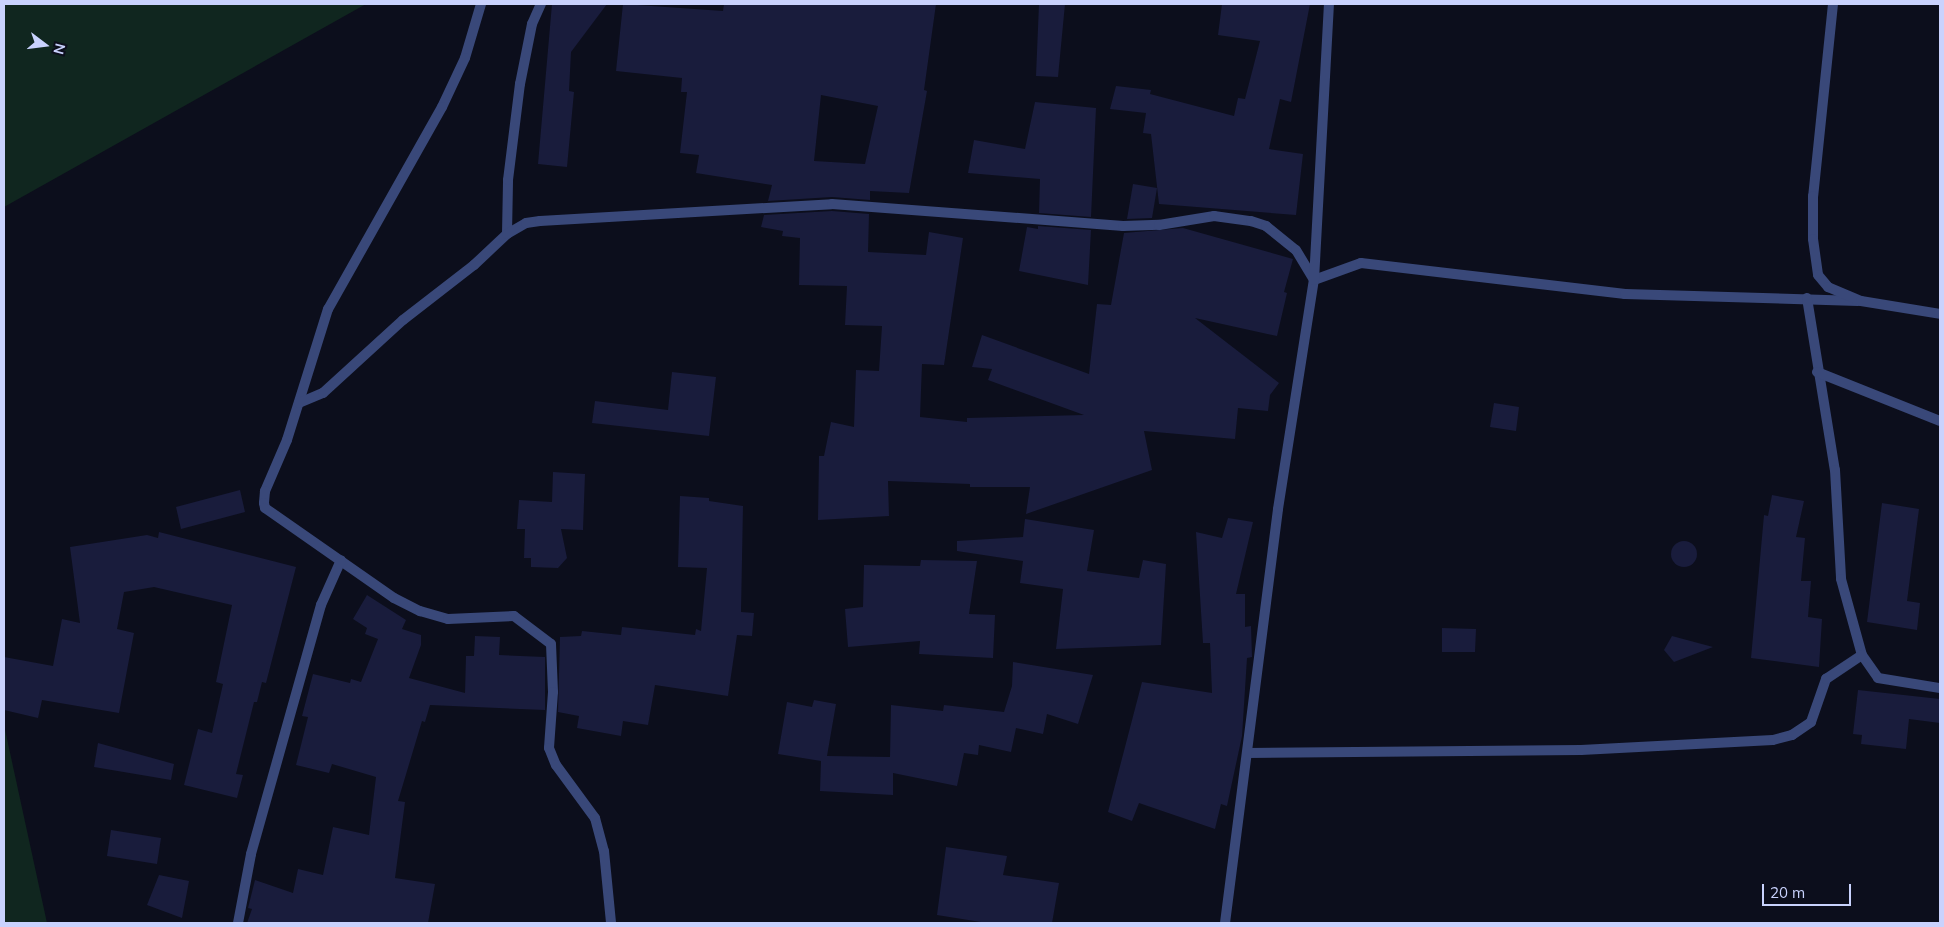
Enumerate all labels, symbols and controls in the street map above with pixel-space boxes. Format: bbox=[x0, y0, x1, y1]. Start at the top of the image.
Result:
north arrow bbox=[20, 20, 70, 70]
text: N bbox=[49, 41, 70, 56]
scale bar bbox=[1764, 874, 1853, 906]
text: 20 m bbox=[1770, 883, 1805, 902]

